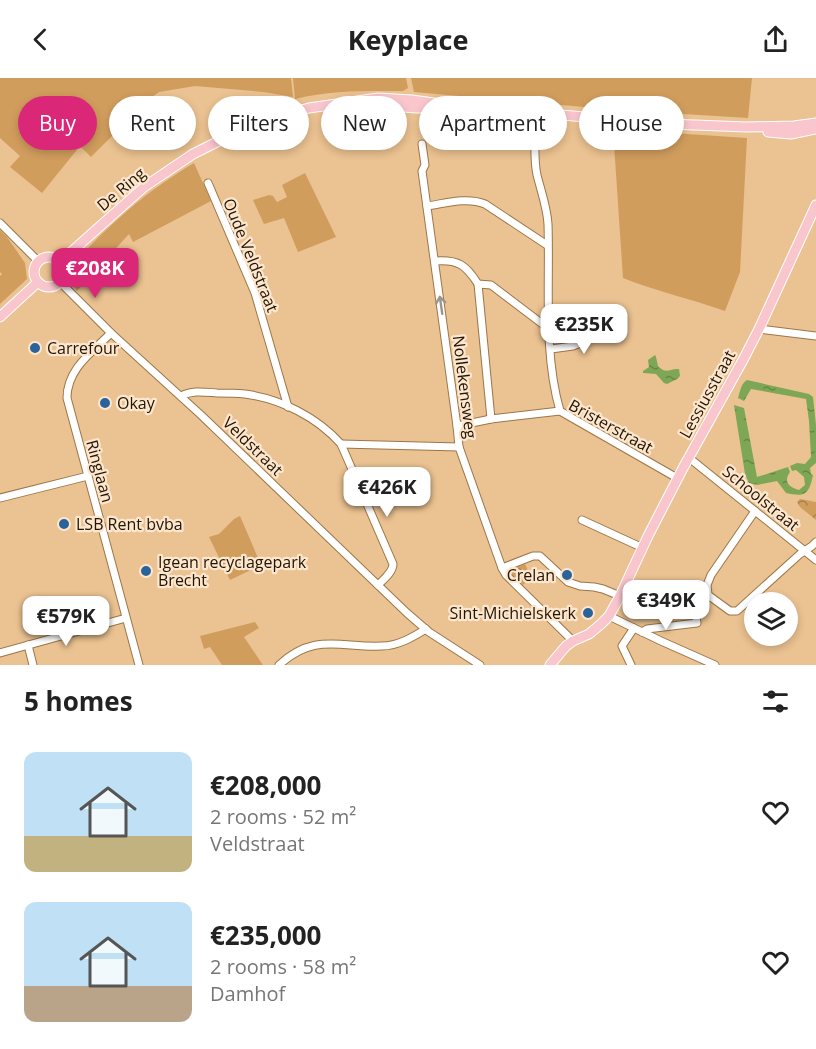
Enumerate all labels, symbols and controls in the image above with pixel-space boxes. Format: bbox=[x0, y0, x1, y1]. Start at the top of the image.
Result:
text: Keyplace bbox=[348, 21, 468, 58]
icon: back bbox=[24, 23, 57, 56]
icon: share bbox=[759, 23, 792, 56]
chip: Buy bbox=[18, 96, 97, 150]
chip: Rent bbox=[109, 96, 196, 150]
chip: Filters bbox=[208, 96, 309, 150]
chip: New bbox=[321, 96, 407, 150]
chip: Apartment bbox=[419, 96, 567, 150]
chip: House bbox=[579, 96, 684, 150]
street label: De Ring bbox=[92, 162, 150, 216]
street label: Oude Veldstraat bbox=[218, 195, 284, 315]
pin: €208K bbox=[53, 248, 137, 299]
text: €208K bbox=[65, 254, 125, 281]
one-way arrow bbox=[435, 296, 446, 316]
pin: €235K bbox=[542, 304, 626, 355]
text: €235K bbox=[554, 310, 614, 337]
street label: Nollekensweg bbox=[448, 334, 482, 440]
place label: Carrefour bbox=[47, 337, 120, 359]
marker: Carrefour bbox=[28, 341, 42, 355]
street label: Lessiusstraat bbox=[674, 346, 740, 442]
place label: Okay bbox=[117, 392, 156, 414]
street label: Bristerstraat bbox=[565, 394, 657, 458]
marker: Okay bbox=[98, 396, 112, 410]
street label: Veldstraat bbox=[218, 412, 288, 480]
street label: Ringlaan bbox=[81, 437, 119, 505]
street label: Schoolstraat bbox=[718, 460, 804, 536]
pin: €426K bbox=[345, 467, 429, 518]
text: €426K bbox=[357, 473, 417, 500]
place label: LSB Rent bvba bbox=[76, 513, 183, 535]
marker: LSB Rent bvba bbox=[57, 517, 71, 531]
place label: Igean recyclagepark Brecht bbox=[158, 551, 307, 591]
marker: Igean recyclagepark Brecht bbox=[139, 564, 153, 578]
place label: Crelan bbox=[507, 564, 555, 586]
marker: Crelan bbox=[560, 568, 574, 582]
pin: €349K bbox=[624, 580, 708, 631]
text: €349K bbox=[636, 586, 696, 613]
map controls bbox=[744, 592, 798, 646]
button: layers bbox=[744, 592, 798, 646]
pin: €579K bbox=[24, 596, 108, 647]
text: €579K bbox=[36, 602, 96, 629]
place label: Sint-Michielskerk bbox=[450, 602, 577, 624]
marker: Sint-Michielskerk bbox=[581, 606, 595, 620]
text: 5 homes bbox=[24, 683, 133, 719]
icon: filters bbox=[759, 685, 792, 718]
text: €208,000 bbox=[210, 767, 321, 803]
icon: home bbox=[72, 776, 144, 848]
icon: heart bbox=[759, 796, 792, 829]
text: 2 rooms · 52 m² bbox=[210, 803, 356, 830]
text: Veldstraat bbox=[210, 830, 305, 857]
text: €235,000 bbox=[210, 917, 321, 953]
icon: home bbox=[72, 926, 144, 998]
icon: heart bbox=[759, 946, 792, 979]
text: 2 rooms · 58 m² bbox=[210, 953, 356, 980]
text: Damhof bbox=[210, 980, 285, 1007]

